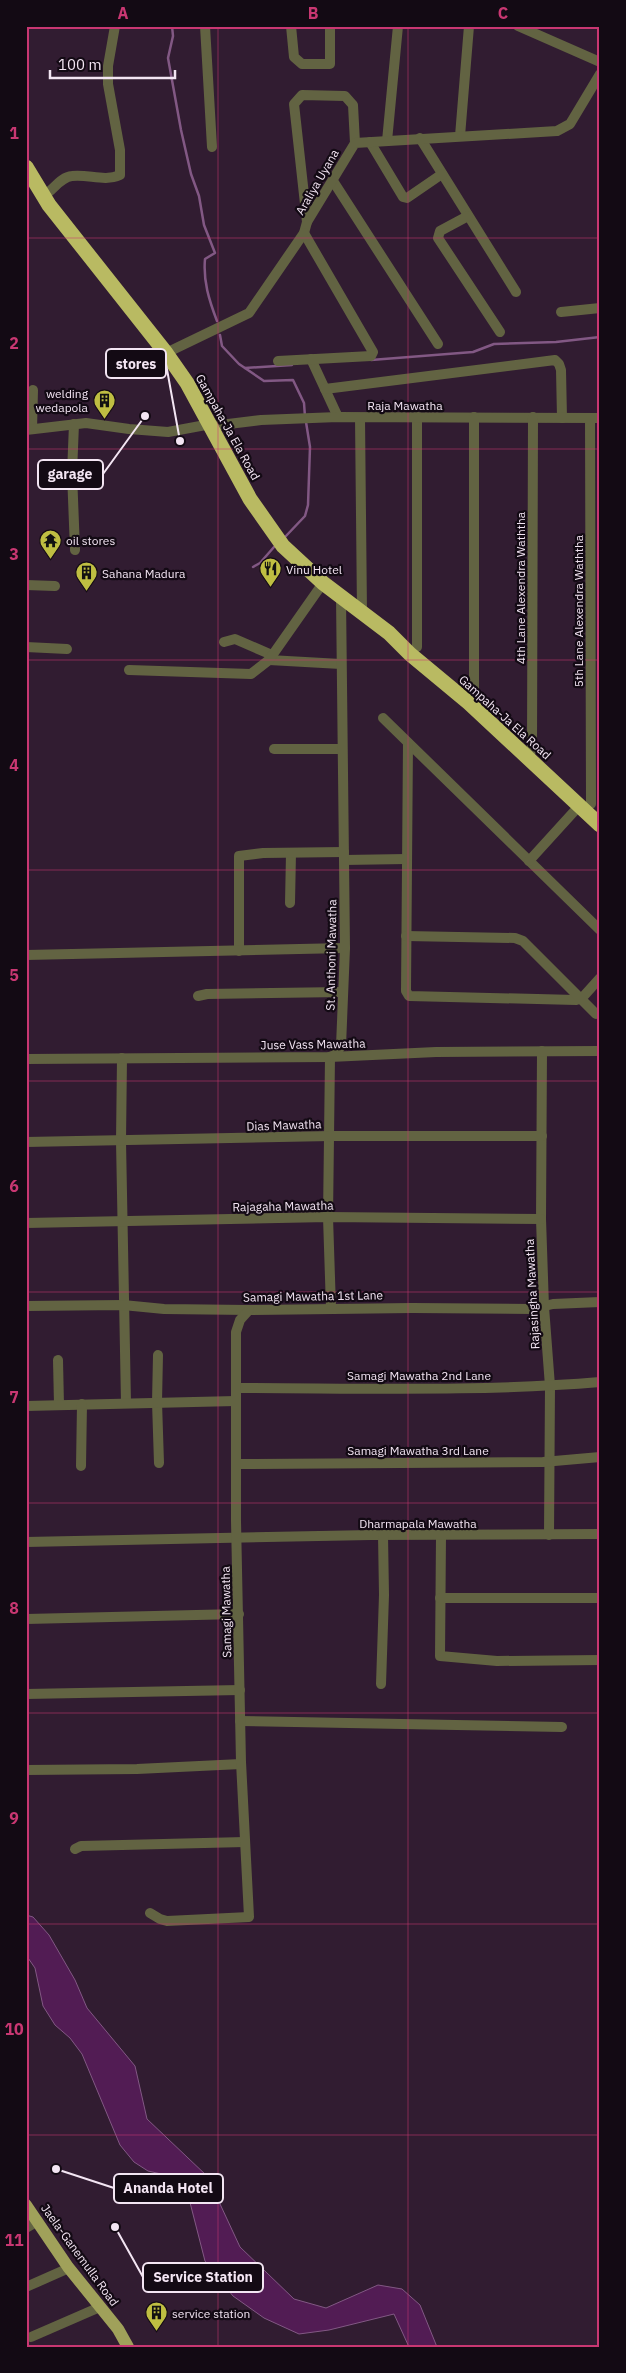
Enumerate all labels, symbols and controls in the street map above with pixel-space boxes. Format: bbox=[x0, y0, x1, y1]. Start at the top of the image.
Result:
text: A bbox=[118, 3, 129, 23]
text: B bbox=[308, 3, 319, 23]
text: C bbox=[498, 3, 508, 23]
scale bar bbox=[50, 48, 175, 80]
text: 100 m bbox=[58, 55, 102, 74]
text: 1 bbox=[9, 123, 19, 143]
street label: Araliya Uyana bbox=[292, 146, 342, 218]
text: 2 bbox=[9, 333, 19, 353]
callout: stores bbox=[106, 349, 166, 378]
text: stores bbox=[116, 355, 156, 373]
street label: Gampaha-Ja Ela Road bbox=[193, 371, 263, 483]
place label: welding wedapola bbox=[36, 386, 89, 415]
building icon: welding wedapola bbox=[92, 388, 116, 419]
street label: Raja Mawatha bbox=[367, 398, 443, 413]
callout: garage bbox=[38, 460, 103, 489]
text: garage bbox=[48, 465, 92, 483]
street label: 4th Lane Alexendra Waththa bbox=[513, 511, 528, 664]
temple icon: oil stores bbox=[38, 528, 62, 559]
place label: oil stores bbox=[66, 533, 115, 548]
street label: 5th Lane Alexendra Waththa bbox=[571, 534, 586, 687]
text: 3 bbox=[9, 544, 19, 564]
restaurant icon: Vinu Hotel bbox=[258, 557, 282, 588]
building icon: Sahana Madura bbox=[74, 561, 98, 592]
place label: Vinu Hotel bbox=[286, 562, 342, 577]
place label: Sahana Madura bbox=[102, 566, 186, 581]
street label: Gampaha-Ja Ela Road bbox=[456, 672, 554, 762]
text: 4 bbox=[9, 755, 19, 775]
street label: St. Anthoni Mawatha bbox=[323, 899, 339, 1011]
text: 5 bbox=[9, 965, 19, 985]
street label: Juse Vass Mawatha bbox=[260, 1036, 366, 1052]
street label: Dias Mawatha bbox=[246, 1116, 322, 1134]
text: 6 bbox=[9, 1176, 19, 1196]
street label: Rajagaha Mawatha bbox=[232, 1198, 334, 1214]
street label: Rajasingha Mawatha bbox=[522, 1238, 542, 1350]
street label: Samagi Mawatha 1st Lane bbox=[243, 1287, 384, 1305]
street label: Samagi Mawatha 2nd Lane bbox=[347, 1368, 491, 1383]
text: 7 bbox=[9, 1387, 19, 1407]
street label: Samagi Mawatha 3rd Lane bbox=[347, 1443, 489, 1458]
street label: Dharmapala Mawatha bbox=[359, 1516, 477, 1531]
street label: Samagi Mawatha bbox=[218, 1566, 234, 1658]
text: 8 bbox=[9, 1598, 19, 1618]
text: 9 bbox=[9, 1808, 19, 1828]
text: 10 bbox=[4, 2019, 24, 2039]
callout: Ananda Hotel bbox=[114, 2174, 223, 2203]
text: Ananda Hotel bbox=[123, 2179, 213, 2197]
street label: Jaela-Ganemulla Road bbox=[38, 2201, 122, 2309]
text: 11 bbox=[4, 2230, 24, 2250]
callout: Service Station bbox=[143, 2263, 263, 2292]
text: Service Station bbox=[153, 2268, 253, 2286]
building icon: service station bbox=[144, 2301, 168, 2332]
place label: service station bbox=[172, 2306, 250, 2321]

